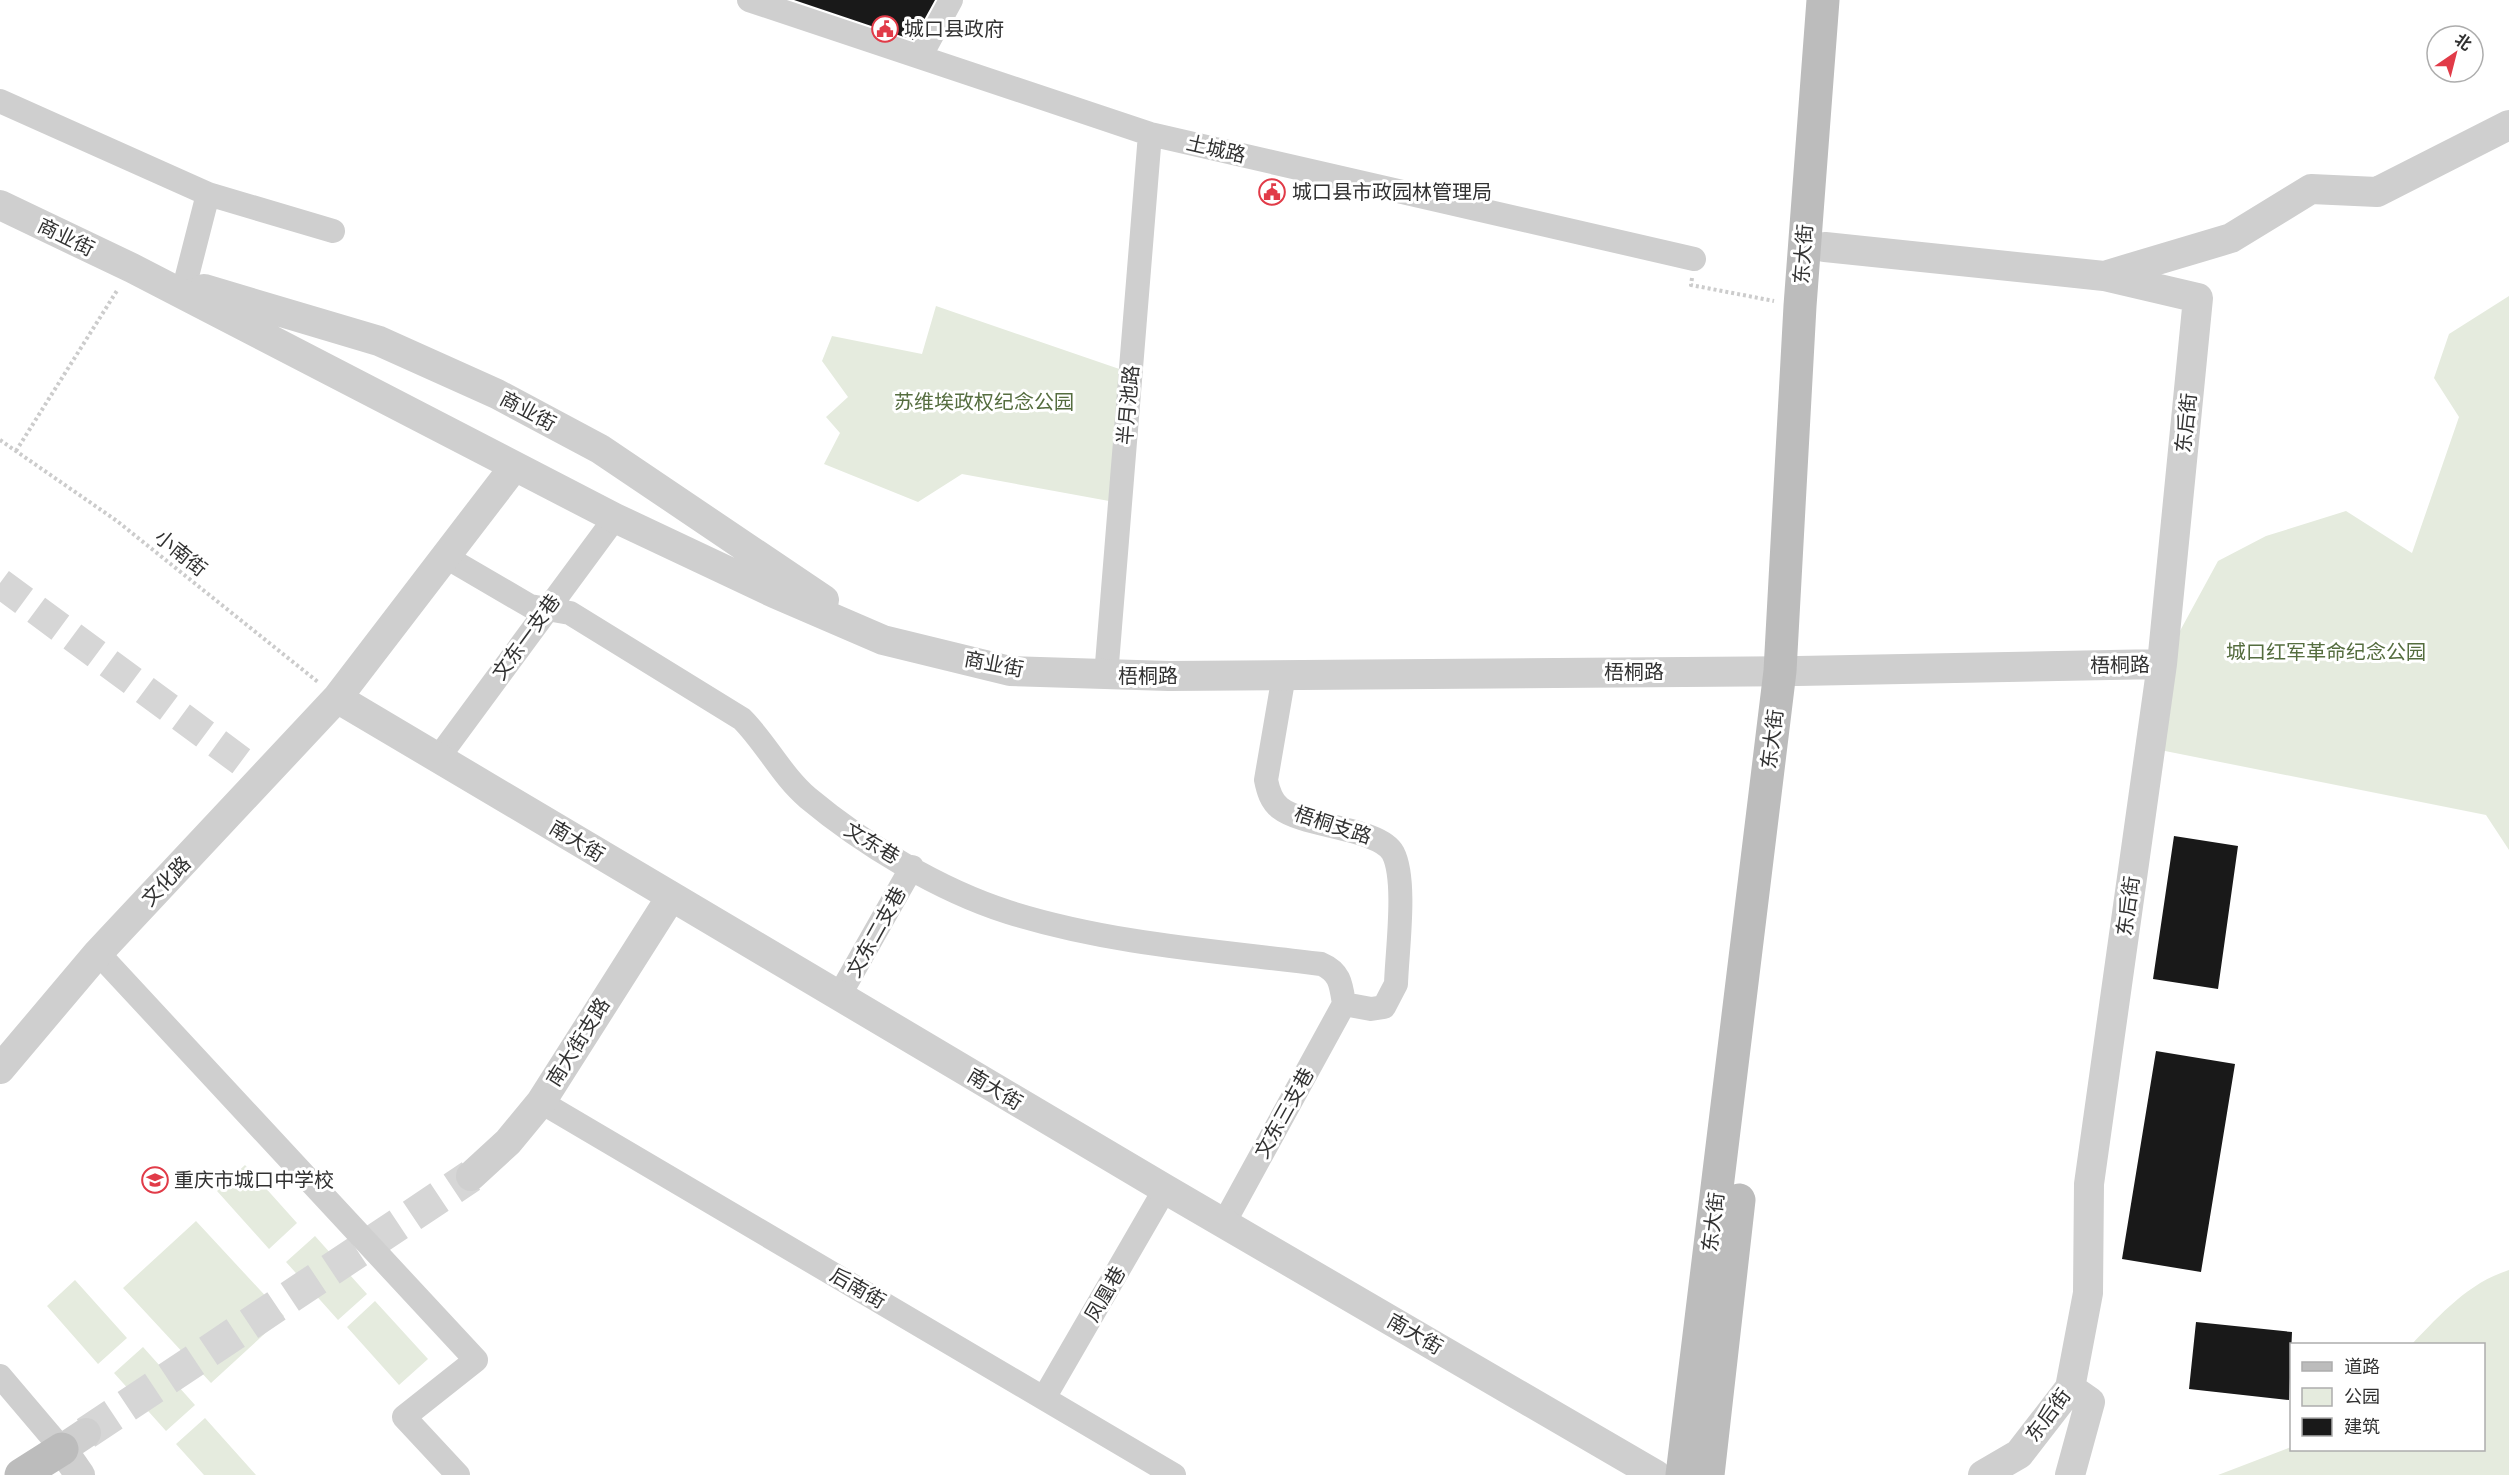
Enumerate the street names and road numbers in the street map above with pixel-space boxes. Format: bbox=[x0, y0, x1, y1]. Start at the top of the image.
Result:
street label: 土城路 bbox=[1184, 132, 1248, 167]
street label: 商业街 bbox=[34, 214, 98, 261]
street label: 东大街 bbox=[1790, 223, 1817, 285]
street label: 半月池路 bbox=[1114, 364, 1143, 446]
street label: 商业街 bbox=[496, 387, 560, 436]
street label: 东后街 bbox=[2172, 392, 2201, 454]
street label: 小南街 bbox=[150, 526, 211, 581]
street label: 文东一支巷 bbox=[488, 590, 565, 685]
street label: 商业街 bbox=[962, 647, 1026, 682]
street label: 梧桐路 bbox=[2090, 653, 2150, 678]
street label: 梧桐路 bbox=[1604, 661, 1664, 684]
street label: 梧桐路 bbox=[1118, 665, 1178, 688]
street label: 东大街 bbox=[1757, 708, 1788, 770]
street label: 梧桐支路 bbox=[1291, 802, 1374, 849]
street label: 南大街 bbox=[545, 816, 608, 867]
street label: 文东巷 bbox=[840, 818, 903, 869]
street label: 文化路 bbox=[137, 852, 195, 911]
street label: 东后街 bbox=[2113, 875, 2144, 937]
street label: 文东二支巷 bbox=[842, 883, 911, 982]
street label: 南大街支路 bbox=[542, 994, 615, 1091]
street label: 南大街 bbox=[963, 1064, 1026, 1115]
street label: 文东三支巷 bbox=[1250, 1064, 1319, 1163]
street label: 东大街 bbox=[1698, 1191, 1729, 1253]
street label: 后南街 bbox=[826, 1263, 889, 1313]
street label: 凤凰巷 bbox=[1080, 1263, 1130, 1326]
street label: 南大街 bbox=[1383, 1309, 1446, 1359]
street label: 东后街 bbox=[2021, 1384, 2076, 1446]

